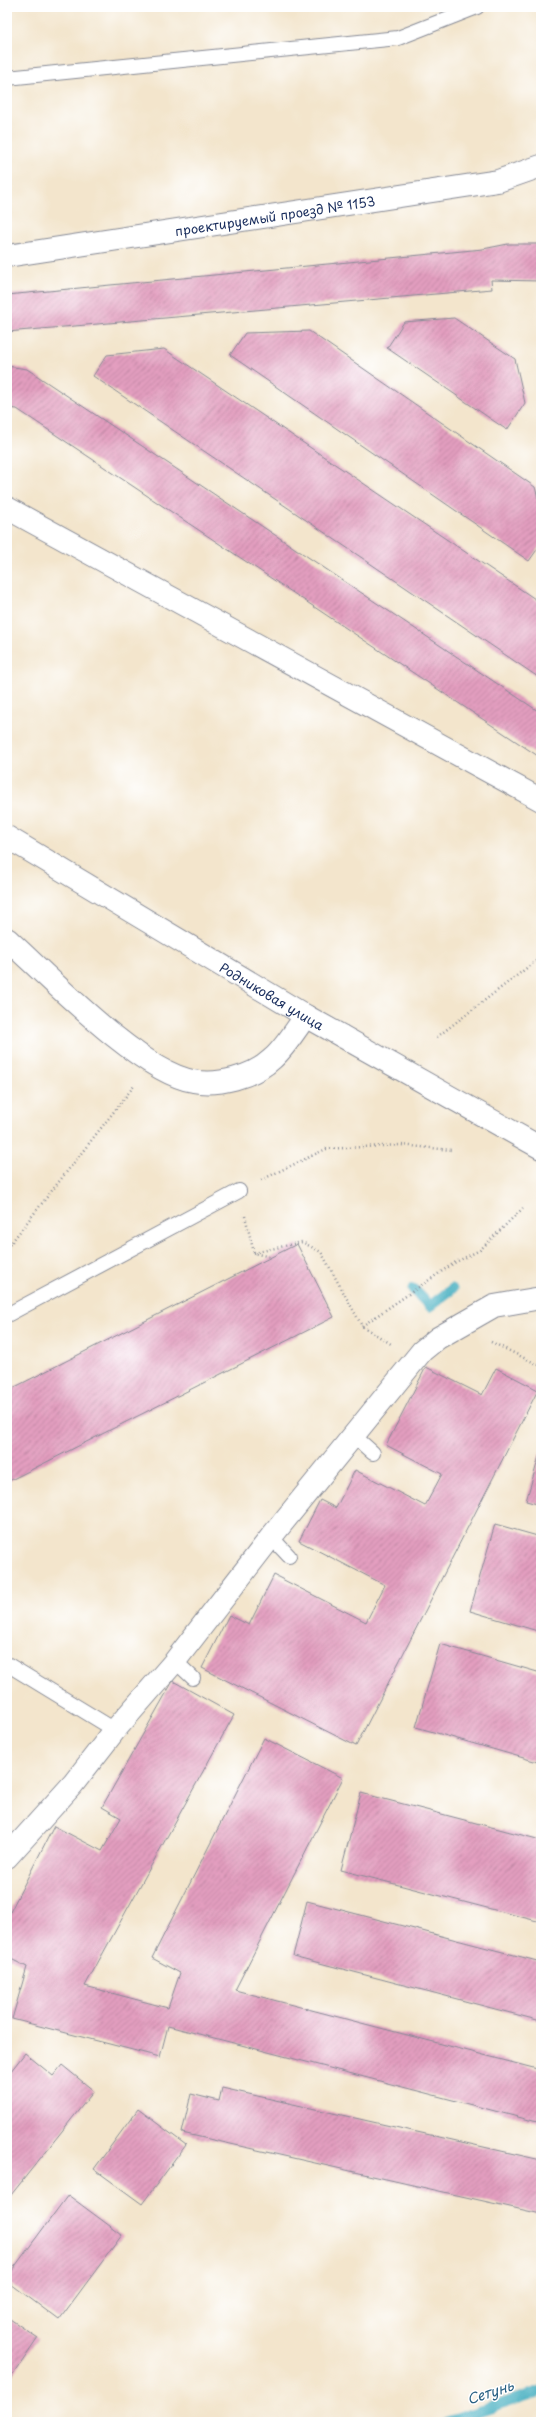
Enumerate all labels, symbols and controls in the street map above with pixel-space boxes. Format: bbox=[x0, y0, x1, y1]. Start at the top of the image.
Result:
street label: проектируемый проезд № 1153 bbox=[173, 190, 376, 240]
street label: Родниковая улица bbox=[216, 957, 328, 1034]
water label: Сетунь bbox=[464, 2374, 517, 2409]

